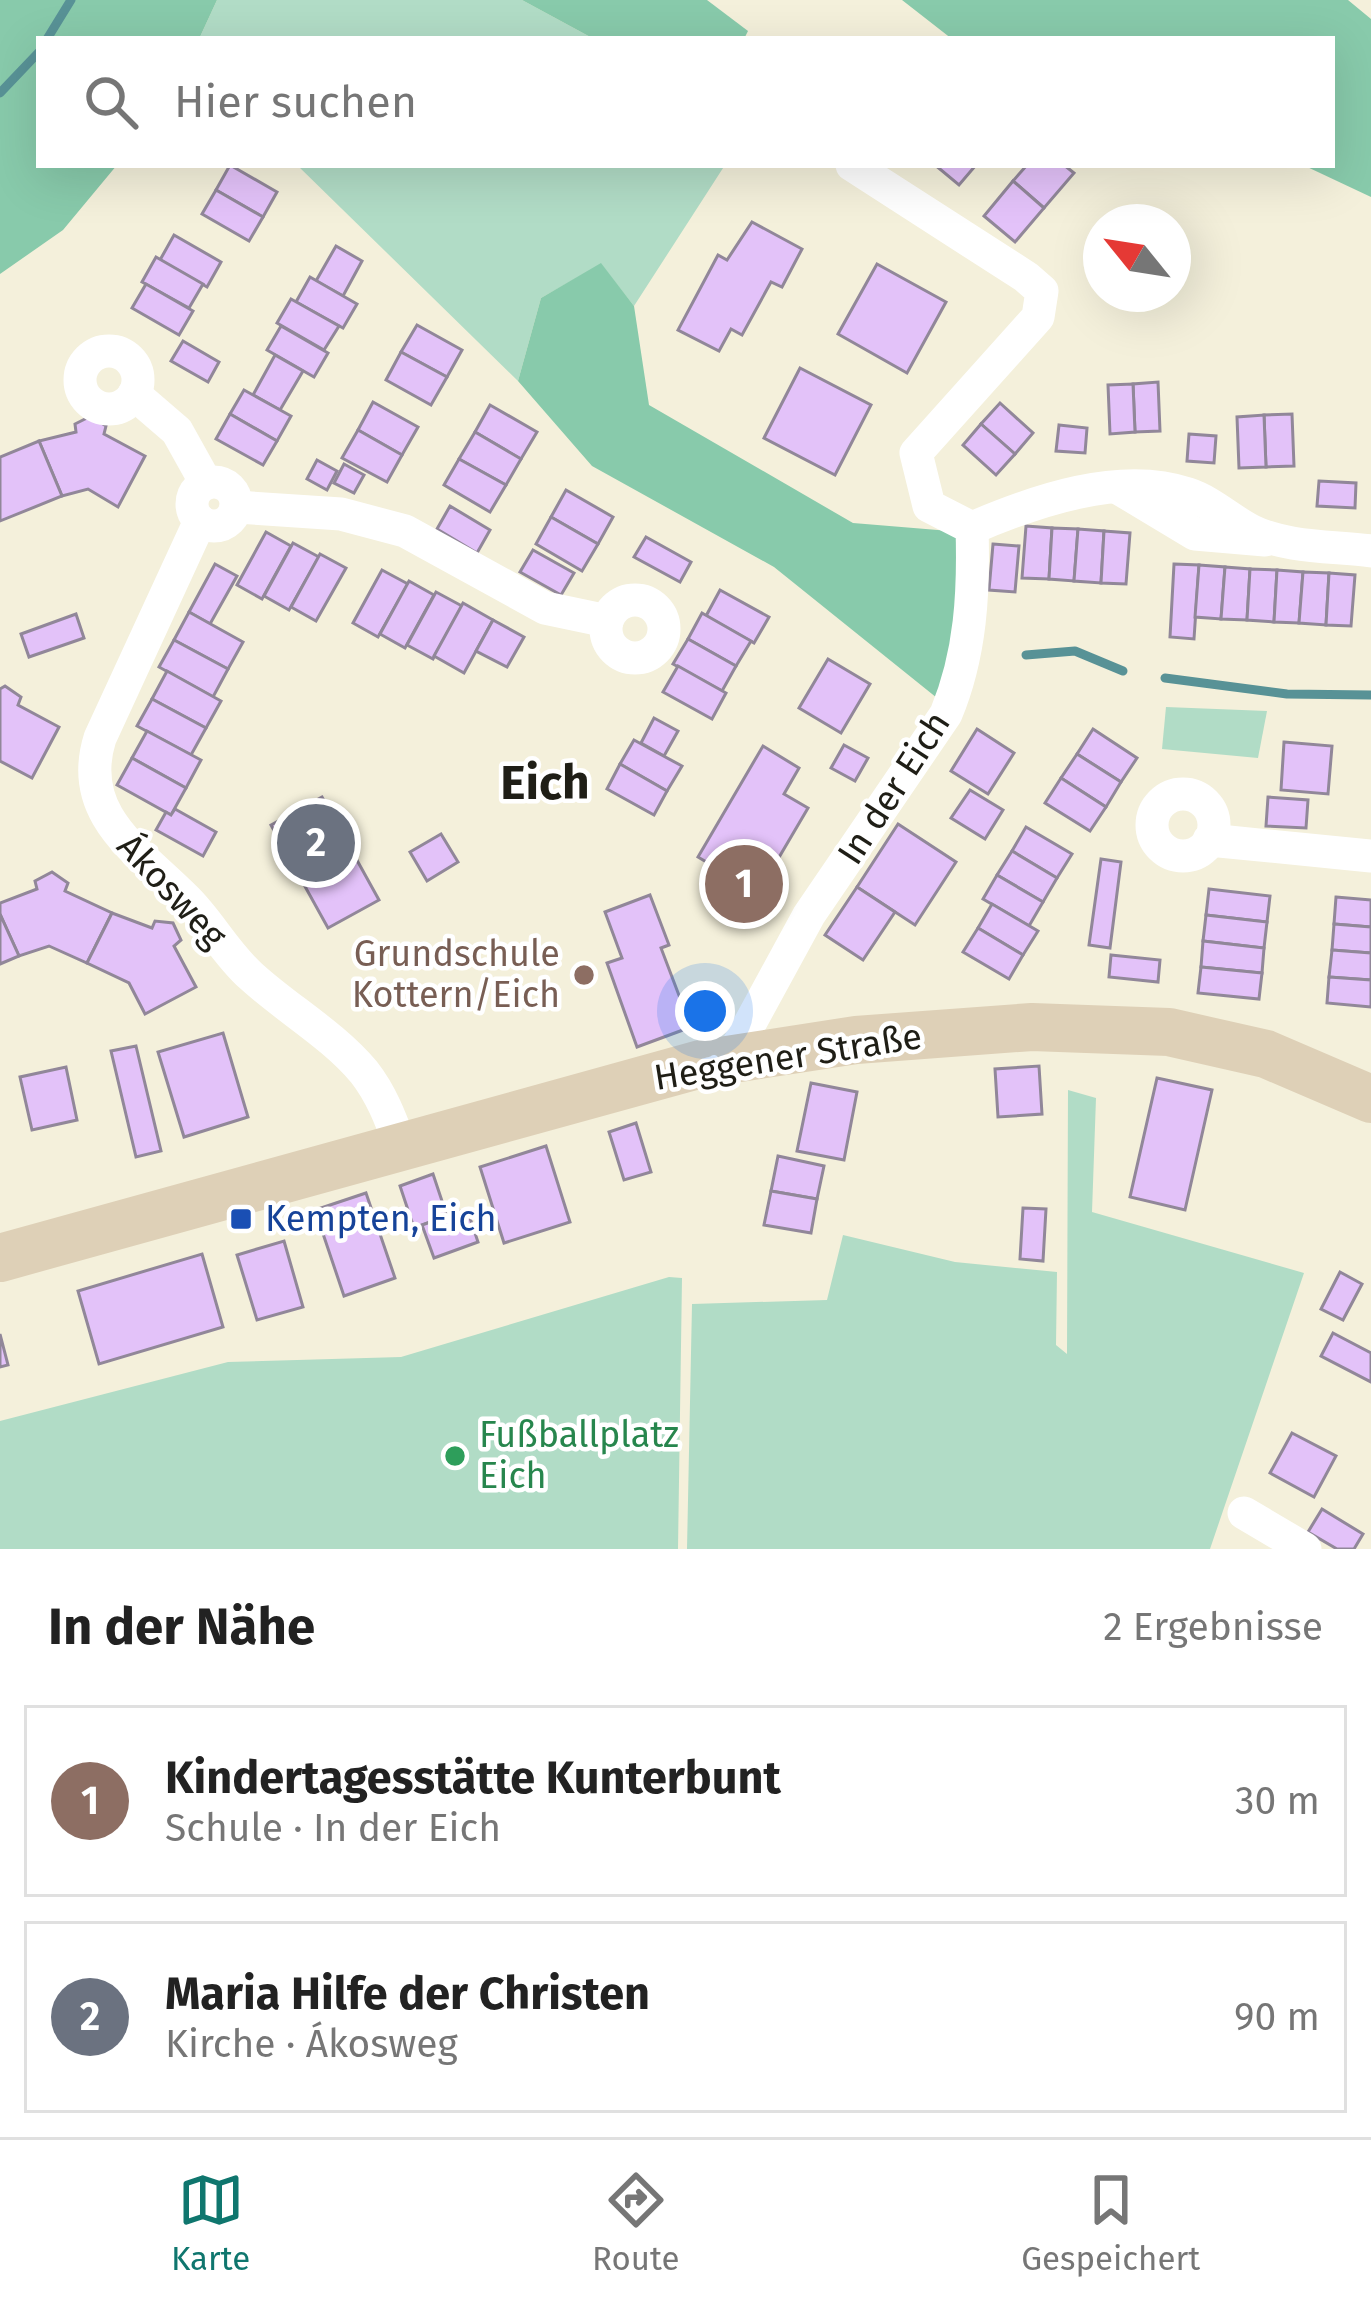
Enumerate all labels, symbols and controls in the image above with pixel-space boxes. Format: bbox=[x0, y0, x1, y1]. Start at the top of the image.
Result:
search box bbox=[36, 36, 1335, 168]
icon: search bbox=[78, 69, 144, 135]
text: Hier suchen bbox=[174, 75, 417, 129]
north arrow bbox=[1083, 204, 1191, 312]
street label: In der Eich bbox=[828, 703, 960, 873]
district label: Eich bbox=[500, 754, 590, 812]
pin: 2 bbox=[277, 798, 355, 888]
street label: Ákosweg bbox=[108, 824, 237, 958]
pin: 1 bbox=[705, 839, 783, 929]
place label: Grundschule Kottern/Eich bbox=[352, 932, 560, 1017]
marker: Grundschule Kottern/Eich bbox=[571, 962, 597, 988]
your location bbox=[675, 981, 735, 1041]
street label: Heggener Straße bbox=[651, 1014, 925, 1100]
place label: Kempten, Eich bbox=[265, 1197, 497, 1241]
marker: Kempten, Eich bbox=[228, 1206, 254, 1232]
place label: Fußballplatz Eich bbox=[479, 1413, 679, 1498]
marker: Fußballplatz Eich bbox=[442, 1443, 468, 1469]
text: In der Nähe bbox=[48, 1596, 315, 1658]
text: 2 Ergebnisse bbox=[1103, 1604, 1323, 1650]
text: Kindertagesstätte Kunterbunt bbox=[165, 1751, 781, 1805]
text: 1 bbox=[81, 1778, 99, 1824]
text: 30 m bbox=[1235, 1778, 1320, 1824]
text: Schule · In der Eich bbox=[165, 1805, 501, 1851]
text: Maria Hilfe der Christen bbox=[165, 1967, 650, 2021]
text: 2 bbox=[80, 1994, 100, 2040]
text: 90 m bbox=[1234, 1994, 1320, 2040]
text: Kirche · Ákosweg bbox=[165, 2021, 458, 2067]
tab: Karte bbox=[171, 2167, 250, 2279]
tab: Route bbox=[592, 2167, 679, 2279]
tab: Gespeichert bbox=[1021, 2167, 1200, 2279]

